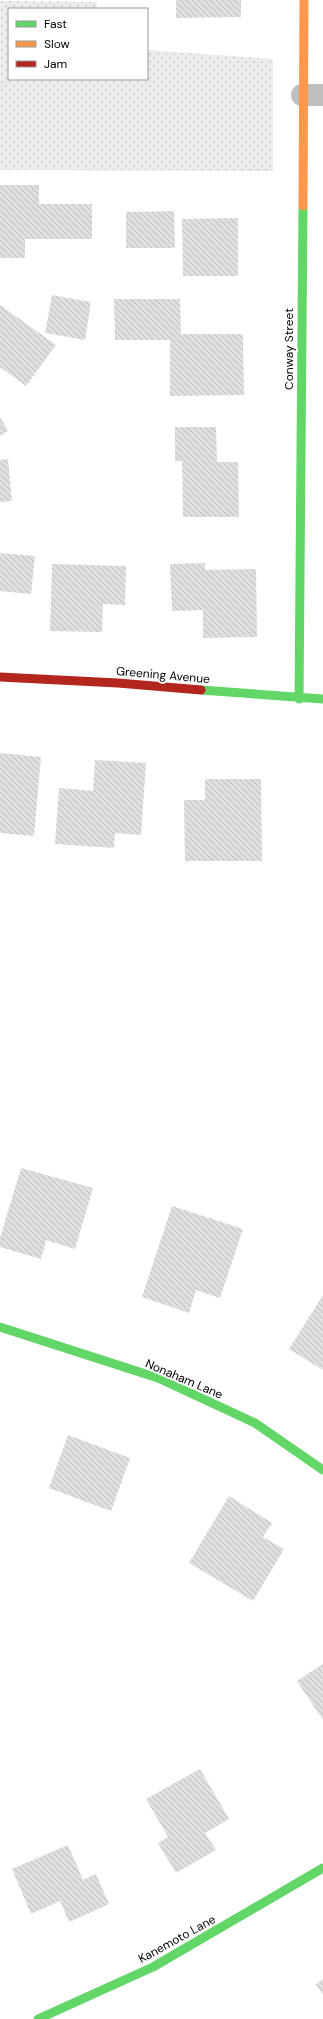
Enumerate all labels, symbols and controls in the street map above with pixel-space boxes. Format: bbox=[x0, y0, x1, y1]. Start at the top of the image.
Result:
legend bbox=[8, 8, 148, 80]
text: Fast bbox=[44, 16, 67, 32]
text: Slow bbox=[44, 36, 70, 52]
text: Jam bbox=[44, 56, 67, 72]
street label: Conway Street bbox=[281, 308, 297, 390]
street label: Greening Avenue bbox=[115, 663, 211, 687]
street label: Nonaham Lane bbox=[143, 1355, 225, 1403]
street label: Kanemoto Lane bbox=[136, 1911, 219, 1967]

